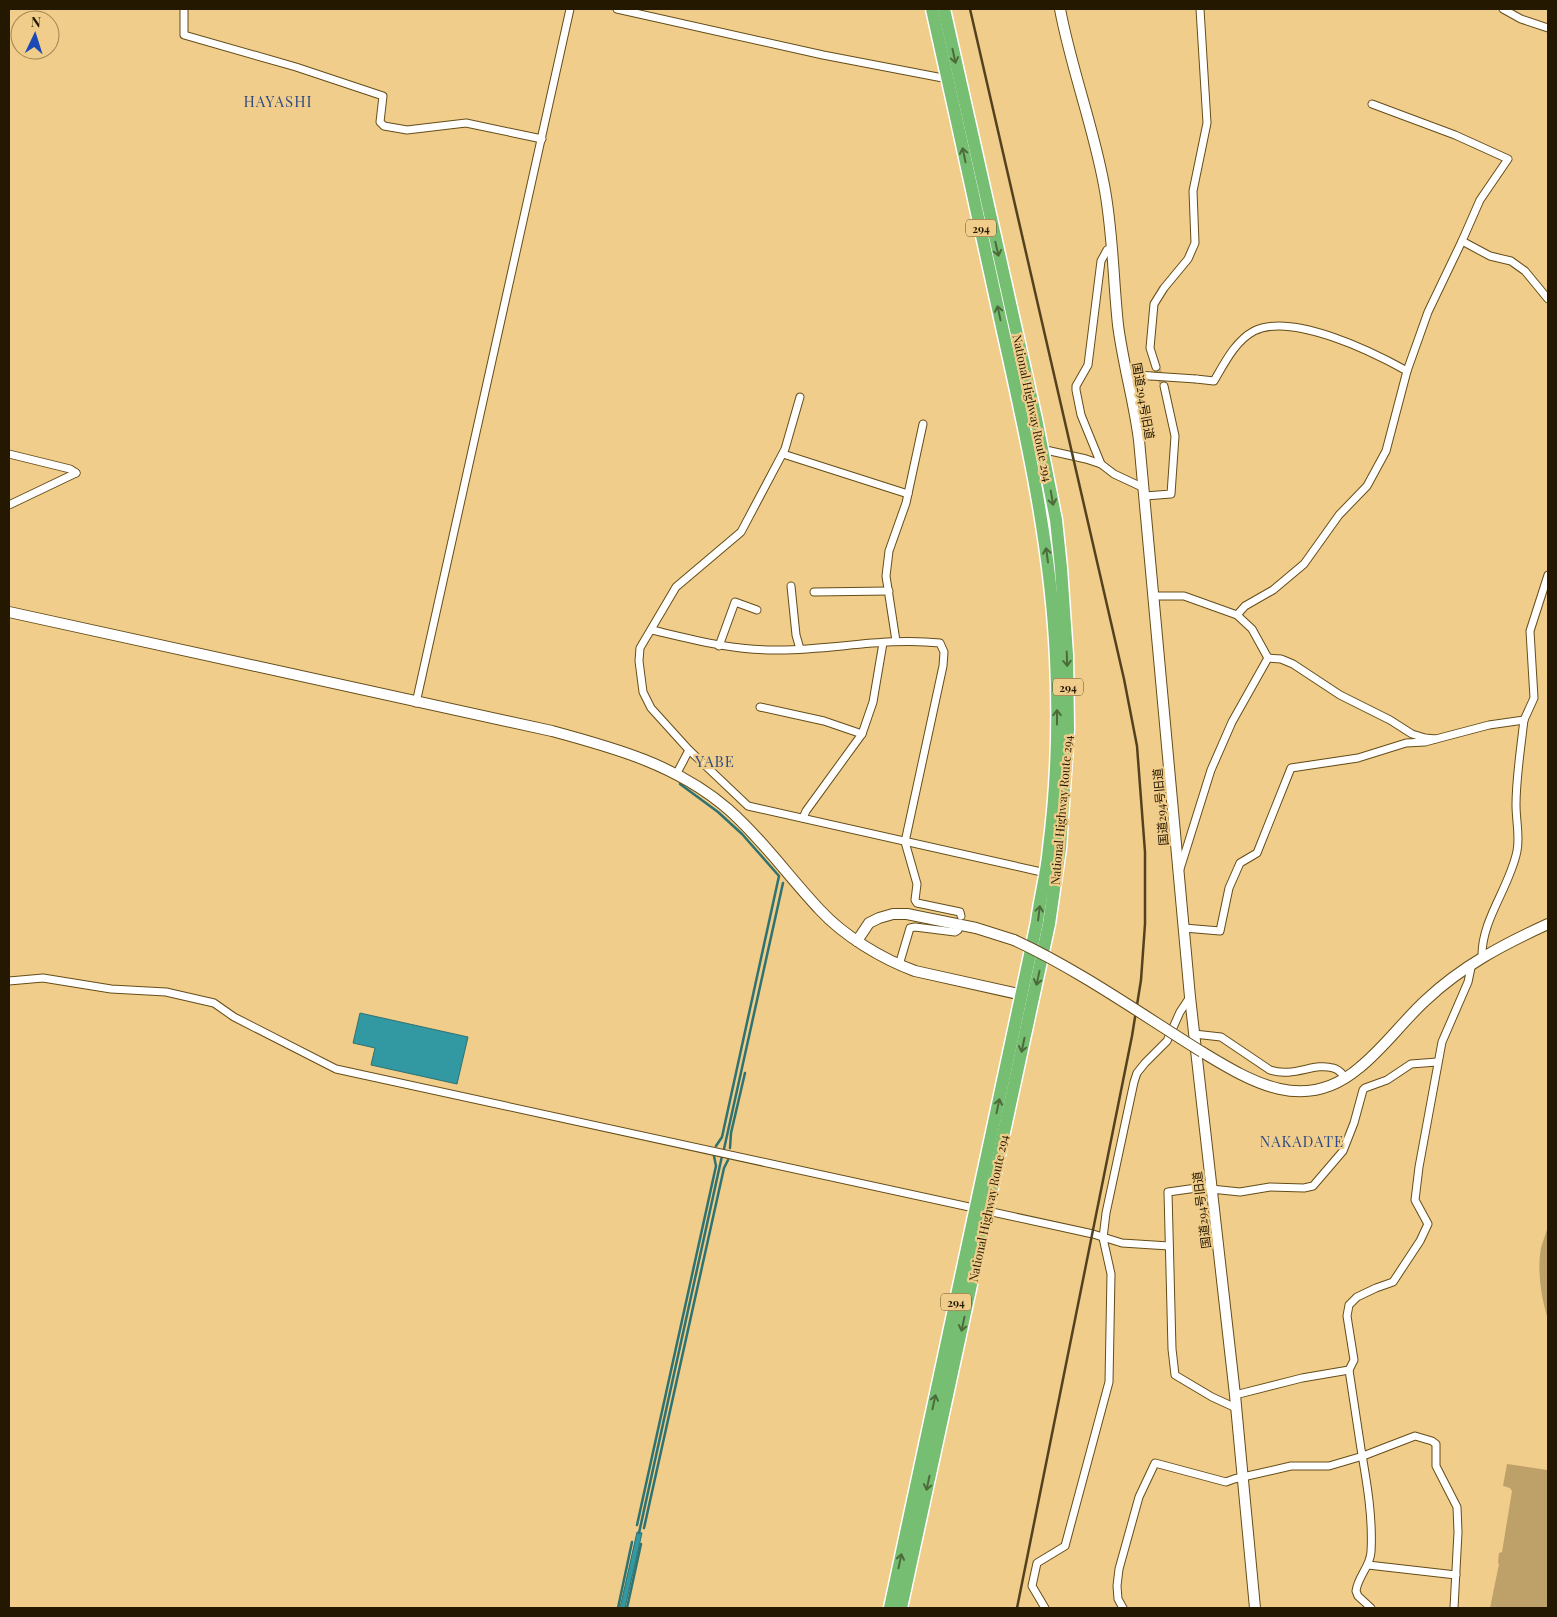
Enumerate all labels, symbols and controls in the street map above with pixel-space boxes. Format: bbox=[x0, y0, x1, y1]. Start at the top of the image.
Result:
north arrow bbox=[10, 10, 60, 60]
text: N bbox=[30, 12, 42, 31]
one-way arrow bbox=[950, 48, 959, 64]
district label: HAYASHI bbox=[243, 91, 313, 111]
one-way arrow bbox=[959, 147, 968, 163]
road number: 294 bbox=[966, 220, 996, 237]
one-way arrow bbox=[993, 241, 1003, 257]
one-way arrow bbox=[994, 306, 1004, 322]
street label: National Highway Route 294 bbox=[1010, 333, 1056, 483]
street label: 国道294号旧道 bbox=[1129, 361, 1159, 441]
one-way arrow bbox=[1047, 489, 1057, 505]
one-way arrow bbox=[1042, 547, 1052, 563]
one-way arrow bbox=[1062, 651, 1072, 667]
road number: 294 bbox=[1053, 679, 1083, 696]
one-way arrow bbox=[1052, 709, 1062, 725]
street label: National Highway Route 294 bbox=[1046, 734, 1076, 886]
district label: YABE bbox=[694, 751, 735, 771]
street label: 国道294号旧道 bbox=[1149, 768, 1171, 846]
one-way arrow bbox=[1034, 905, 1044, 921]
one-way arrow bbox=[1033, 970, 1042, 986]
one-way arrow bbox=[1018, 1037, 1027, 1053]
one-way arrow bbox=[994, 1098, 1003, 1114]
district label: NAKADATE bbox=[1260, 1131, 1344, 1151]
street label: National Highway Route 294 bbox=[965, 1133, 1011, 1283]
street label: 国道294号旧道 bbox=[1188, 1170, 1214, 1250]
road number: 294 bbox=[941, 1294, 971, 1310]
one-way arrow bbox=[957, 1315, 967, 1331]
one-way arrow bbox=[930, 1394, 940, 1410]
one-way arrow bbox=[923, 1474, 933, 1490]
one-way arrow bbox=[896, 1553, 906, 1569]

